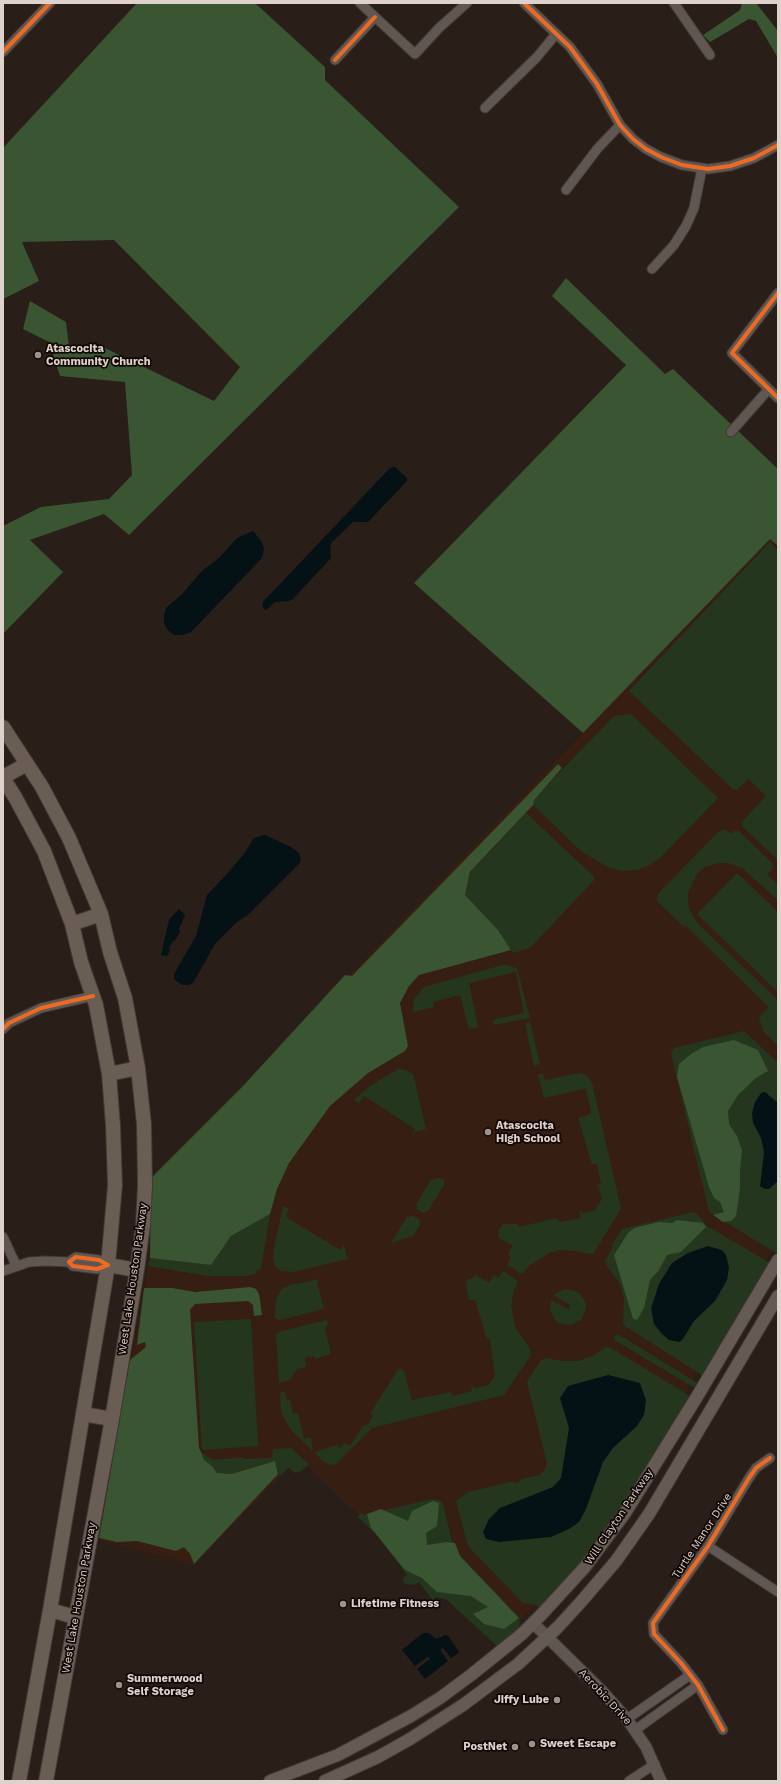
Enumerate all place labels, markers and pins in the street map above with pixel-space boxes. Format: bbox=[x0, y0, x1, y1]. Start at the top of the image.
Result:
place label: Atascocita Community Church bbox=[46, 342, 151, 368]
marker: Atascocita Community Church bbox=[33, 350, 43, 360]
place label: Atascocita High School bbox=[496, 1119, 560, 1145]
marker: Atascocita High School bbox=[483, 1127, 493, 1137]
place label: Lifetime Fitness bbox=[351, 1597, 439, 1611]
marker: Lifetime Fitness bbox=[338, 1599, 348, 1609]
place label: Summerwood Self Storage bbox=[127, 1672, 203, 1698]
marker: Summerwood Self Storage bbox=[114, 1680, 124, 1690]
place label: Jiffy Lube bbox=[494, 1693, 549, 1707]
marker: Jiffy Lube bbox=[552, 1695, 562, 1705]
place label: Sweet Escape bbox=[540, 1737, 616, 1751]
marker: Sweet Escape bbox=[527, 1739, 537, 1749]
place label: PostNet bbox=[463, 1740, 507, 1754]
marker: PostNet bbox=[510, 1742, 520, 1752]

